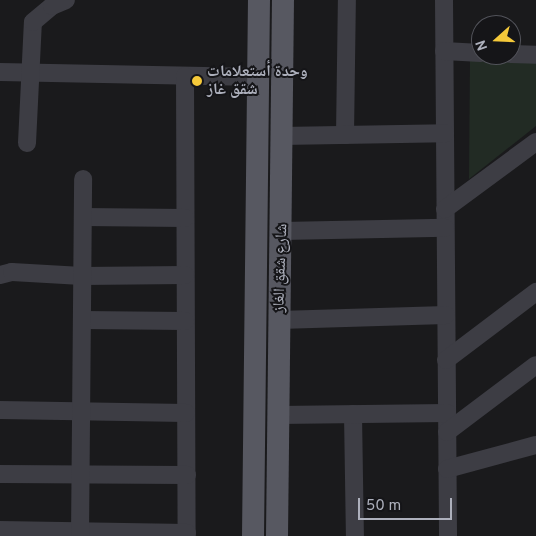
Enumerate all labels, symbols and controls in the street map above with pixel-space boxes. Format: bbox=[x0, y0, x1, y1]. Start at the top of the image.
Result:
north arrow bbox=[471, 15, 521, 65]
text: N bbox=[473, 37, 492, 53]
place label: وحدة أستعلامات شقق غاز bbox=[207, 62, 308, 100]
marker: وحدة أستعلامات شقق غاز bbox=[191, 75, 203, 87]
street label: شارع شقق الغاز bbox=[270, 223, 292, 313]
scale bar bbox=[361, 488, 455, 520]
text: 50 m bbox=[366, 497, 401, 516]

